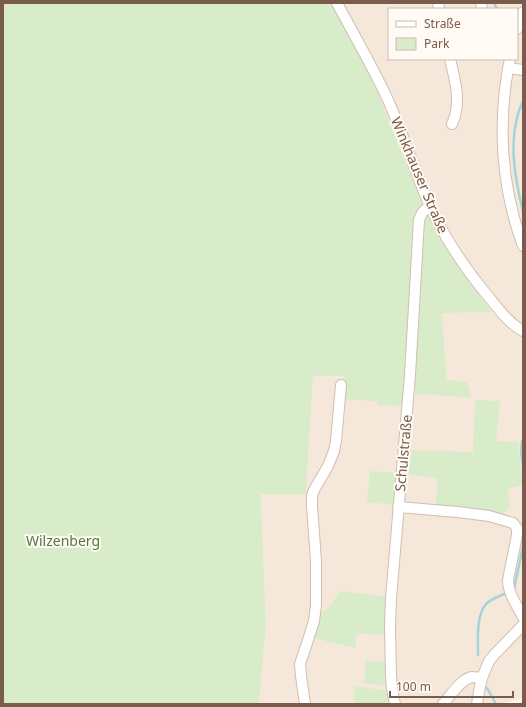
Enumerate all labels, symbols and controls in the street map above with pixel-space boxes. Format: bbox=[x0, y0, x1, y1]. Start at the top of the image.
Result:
legend bbox=[388, 8, 518, 60]
text: Straße bbox=[424, 15, 461, 32]
text: Park bbox=[424, 35, 450, 52]
street label: Winkhauser Straße bbox=[387, 114, 453, 236]
street label: Schulstraße bbox=[390, 414, 416, 492]
park label: Wilzenberg bbox=[26, 531, 100, 550]
scale bar bbox=[390, 673, 513, 699]
text: 100 m bbox=[396, 678, 431, 695]

